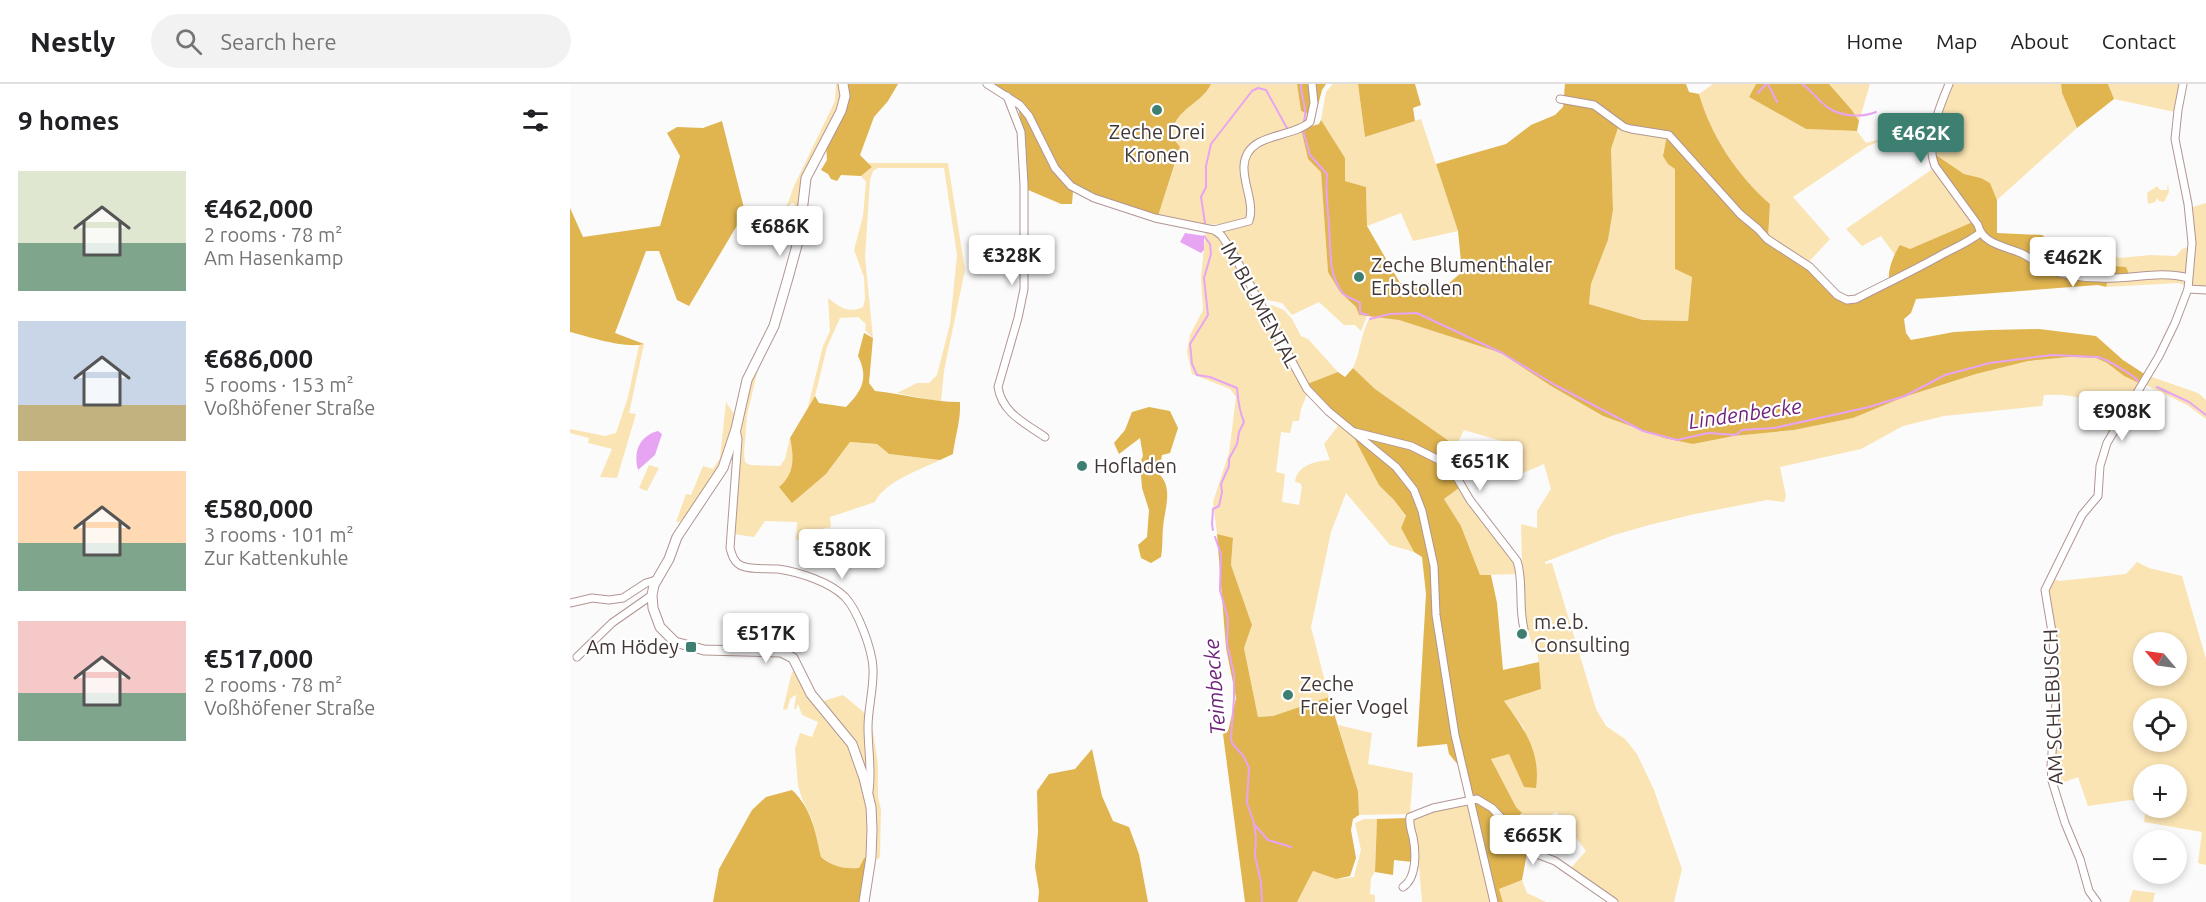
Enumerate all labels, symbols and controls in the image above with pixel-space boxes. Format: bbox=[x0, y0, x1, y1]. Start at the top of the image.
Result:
search box bbox=[151, 14, 571, 68]
icon: search bbox=[172, 25, 205, 58]
text: Nestly bbox=[30, 26, 115, 57]
text: Search here bbox=[220, 29, 337, 54]
text: Home bbox=[1846, 29, 1903, 53]
text: Map bbox=[1936, 29, 1977, 53]
text: About bbox=[2010, 29, 2069, 53]
text: Contact bbox=[2102, 29, 2176, 53]
marker: Zeche Drei Kronen bbox=[1150, 103, 1164, 117]
icon: filters bbox=[519, 104, 552, 137]
text: 9 homes bbox=[18, 106, 119, 135]
pin: €462K bbox=[1879, 113, 1963, 164]
place label: Zeche Drei Kronen bbox=[1109, 120, 1205, 166]
text: €462K bbox=[1892, 121, 1950, 144]
text: €462,000 bbox=[204, 194, 313, 223]
icon: home bbox=[66, 195, 138, 267]
pin: €686K bbox=[738, 206, 822, 257]
text: €686K bbox=[751, 214, 809, 237]
text: 2 rooms · 78 m² bbox=[204, 223, 342, 246]
pin: €328K bbox=[970, 235, 1054, 286]
pin: €462K bbox=[2031, 237, 2115, 288]
street label: IM BLUMENTAL bbox=[1217, 238, 1304, 371]
text: €328K bbox=[983, 243, 1041, 266]
text: €462K bbox=[2044, 245, 2102, 268]
text: Am Hasenkamp bbox=[204, 246, 344, 269]
place label: Zeche Blumenthaler Erbstollen bbox=[1371, 253, 1553, 299]
marker: Zeche Blumenthaler Erbstollen bbox=[1352, 270, 1366, 284]
text: €686,000 bbox=[204, 344, 313, 373]
icon: home bbox=[66, 345, 138, 417]
text: 5 rooms · 153 m² bbox=[204, 373, 354, 396]
pin: €908K bbox=[2080, 391, 2164, 442]
water label: Lindenbecke bbox=[1687, 393, 1803, 433]
text: Voßhöfener Straße bbox=[204, 396, 375, 419]
text: €908K bbox=[2093, 399, 2151, 422]
pin: €651K bbox=[1438, 441, 1522, 492]
text: €651K bbox=[1451, 449, 1509, 472]
place label: Hofladen bbox=[1094, 454, 1177, 477]
marker: Hofladen bbox=[1075, 459, 1089, 473]
text: €580,000 bbox=[204, 494, 313, 523]
icon: home bbox=[66, 495, 138, 567]
text: 3 rooms · 101 m² bbox=[204, 523, 354, 546]
pin: €580K bbox=[800, 529, 884, 580]
text: €580K bbox=[813, 537, 871, 560]
text: Zur Kattenkuhle bbox=[204, 546, 349, 569]
place label: m.e.b. Consulting bbox=[1534, 610, 1630, 656]
pin: €517K bbox=[724, 613, 808, 664]
text: €517K bbox=[737, 621, 795, 644]
marker: m.e.b. Consulting bbox=[1515, 627, 1529, 641]
street label: AM SCHLEBUSCH bbox=[2038, 629, 2067, 785]
north arrow bbox=[2133, 632, 2187, 686]
map controls bbox=[2133, 632, 2187, 884]
place label: Am Hödey bbox=[586, 635, 679, 658]
water label: Teimbecke bbox=[1199, 638, 1229, 736]
marker: Am Hödey bbox=[684, 640, 698, 654]
text: €517,000 bbox=[204, 644, 313, 673]
icon: home bbox=[66, 645, 138, 717]
place label: Zeche Freier Vogel bbox=[1300, 672, 1408, 718]
text: 2 rooms · 78 m² bbox=[204, 673, 342, 696]
marker: Zeche Freier Vogel bbox=[1281, 688, 1295, 702]
text: Voßhöfener Straße bbox=[204, 696, 375, 719]
button: locate bbox=[2133, 698, 2187, 752]
button: + bbox=[2133, 764, 2187, 818]
pin: €665K bbox=[1491, 815, 1575, 866]
text: €665K bbox=[1504, 823, 1562, 846]
button: − bbox=[2133, 830, 2187, 884]

